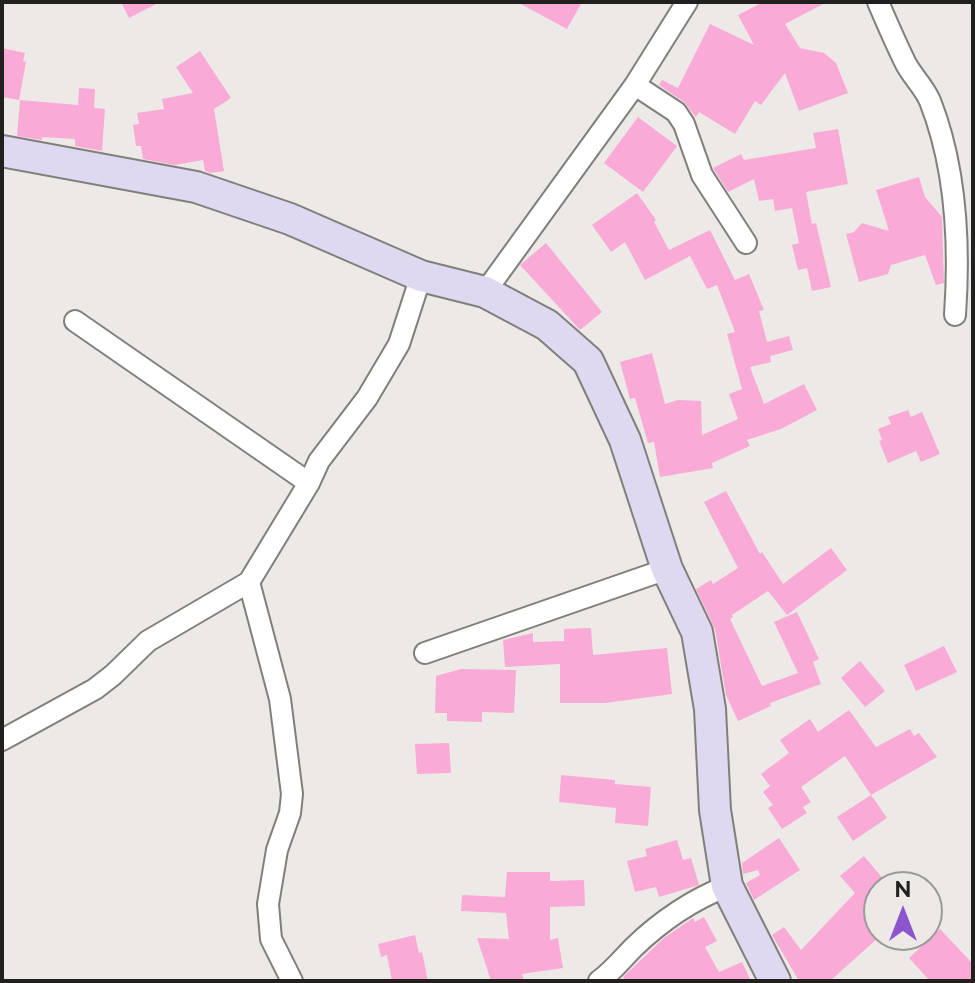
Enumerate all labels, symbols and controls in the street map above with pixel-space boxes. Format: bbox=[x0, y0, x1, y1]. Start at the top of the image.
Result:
north arrow bbox=[863, 871, 943, 951]
text: N bbox=[895, 876, 911, 902]

